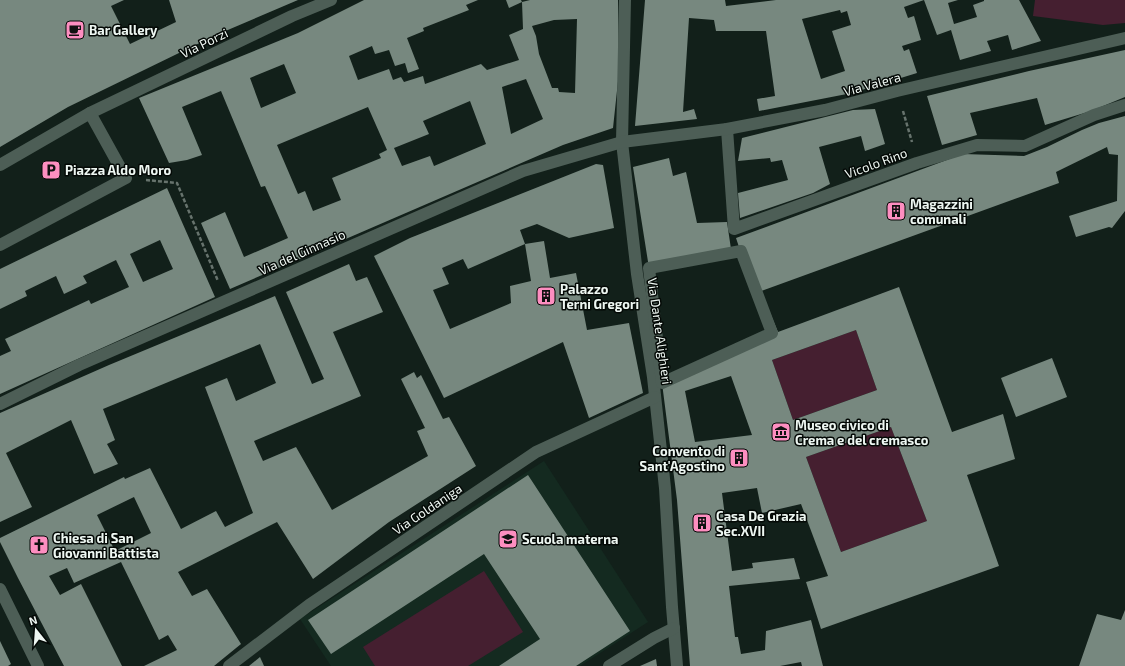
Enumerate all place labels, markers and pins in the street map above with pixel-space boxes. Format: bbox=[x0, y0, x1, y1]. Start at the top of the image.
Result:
cafe icon: Bar Gallery bbox=[64, 19, 86, 41]
place label: Bar Gallery bbox=[89, 22, 158, 38]
parking icon: Piazza Aldo Moro bbox=[40, 159, 62, 181]
place label: Piazza Aldo Moro bbox=[65, 162, 172, 178]
place label: Magazzini comunali bbox=[910, 196, 973, 227]
building icon: Magazzini comunali bbox=[885, 200, 907, 222]
place label: Palazzo Terni Gregori bbox=[560, 281, 639, 312]
building icon: Palazzo Terni Gregori bbox=[535, 285, 557, 307]
place label: Museo civico di Crema e del cremasco bbox=[795, 417, 929, 448]
museum icon: Museo civico di Crema e del cremasco bbox=[770, 421, 792, 443]
place label: Convento di Sant'Agostino bbox=[640, 443, 725, 474]
building icon: Convento di Sant'Agostino bbox=[728, 447, 750, 469]
place label: Casa De Grazia Sec.XVII bbox=[716, 508, 806, 539]
building icon: Casa De Grazia Sec.XVII bbox=[691, 512, 713, 534]
school or university icon: Scuola materna bbox=[497, 528, 519, 550]
place label: Chiesa di San Giovanni Battista bbox=[53, 530, 159, 561]
place label: Scuola materna bbox=[522, 531, 618, 547]
church icon: Chiesa di San Giovanni Battista bbox=[28, 534, 50, 556]

